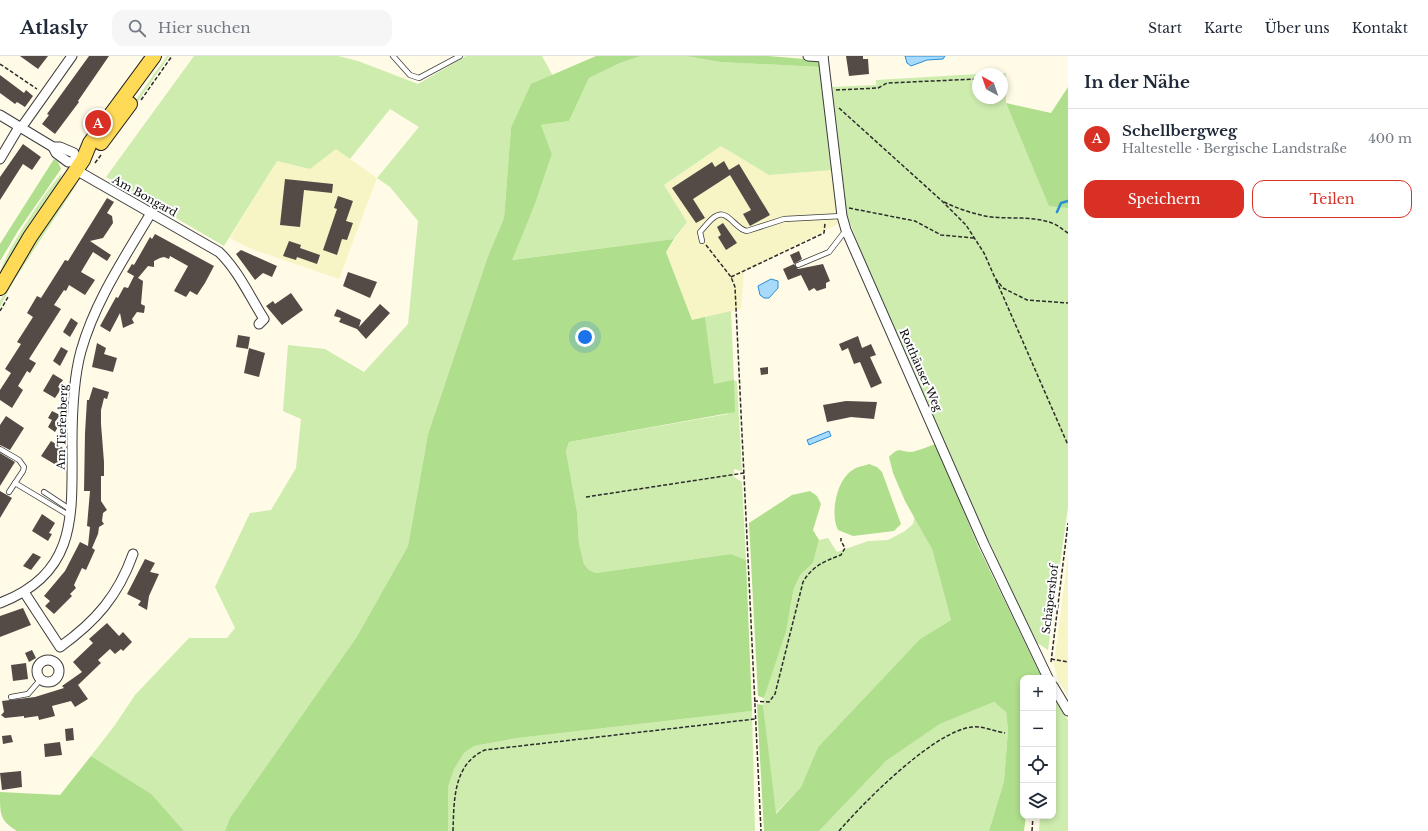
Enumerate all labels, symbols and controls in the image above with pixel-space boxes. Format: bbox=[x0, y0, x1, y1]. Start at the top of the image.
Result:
search box bbox=[112, 10, 392, 46]
text: Atlasly bbox=[20, 16, 88, 39]
icon: search bbox=[126, 17, 148, 39]
text: Hier suchen bbox=[158, 18, 251, 37]
text: Start bbox=[1148, 19, 1182, 37]
text: Karte bbox=[1204, 19, 1243, 37]
text: Über uns bbox=[1265, 19, 1330, 37]
text: Kontakt bbox=[1352, 19, 1408, 37]
north arrow bbox=[972, 68, 1008, 104]
text: In der Nähe bbox=[1084, 72, 1190, 93]
pin: A bbox=[85, 108, 111, 138]
text: Schellbergweg bbox=[1122, 121, 1237, 140]
text: A bbox=[1092, 130, 1102, 147]
text: 400 m bbox=[1368, 130, 1412, 147]
text: Haltestelle · Bergische Landstraße bbox=[1122, 140, 1347, 157]
street label: Am Bongard bbox=[109, 172, 180, 220]
button: Speichern bbox=[1084, 180, 1244, 218]
button: Teilen bbox=[1252, 180, 1412, 218]
street label: Rotthäuser Weg bbox=[896, 326, 946, 414]
your location bbox=[575, 327, 595, 347]
street label: Am Tiefenberg bbox=[53, 384, 70, 471]
street label: Schäpershof bbox=[1039, 562, 1061, 635]
map controls bbox=[1020, 675, 1056, 819]
button: + bbox=[1020, 675, 1056, 711]
button: − bbox=[1020, 711, 1056, 747]
button: locate bbox=[1020, 747, 1056, 783]
button: layers bbox=[1020, 783, 1056, 819]

